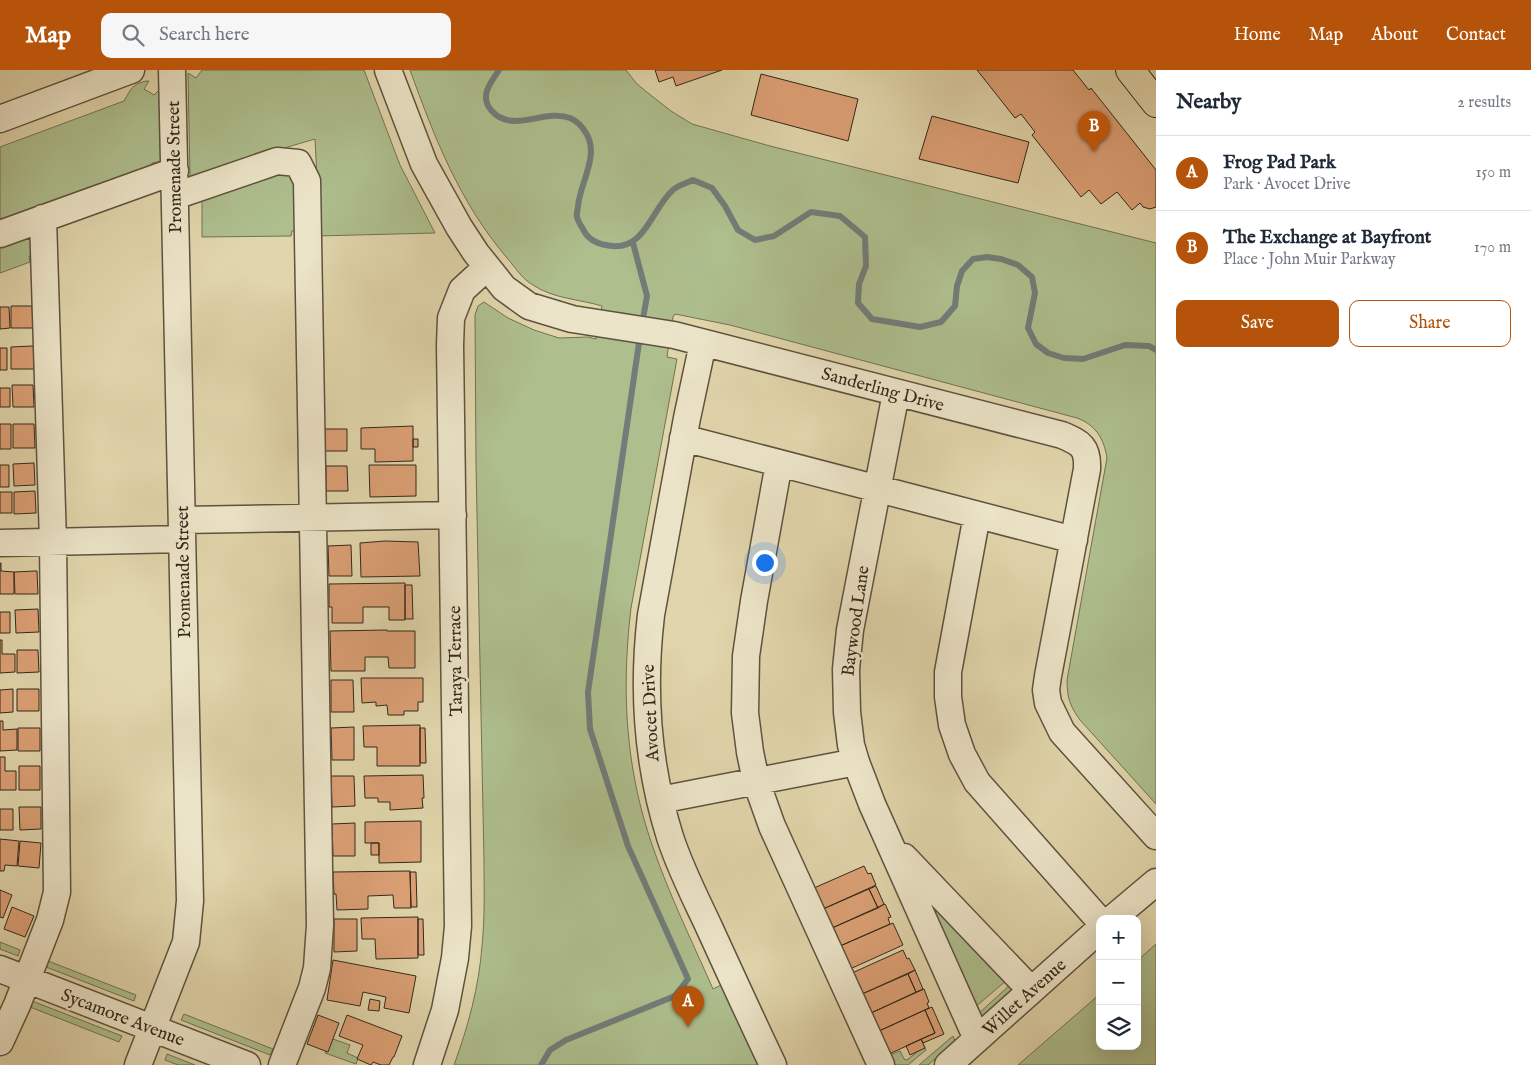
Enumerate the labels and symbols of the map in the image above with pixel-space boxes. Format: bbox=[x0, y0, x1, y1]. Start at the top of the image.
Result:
street label: Promenade Street bbox=[163, 100, 188, 234]
pin: B bbox=[1078, 111, 1110, 152]
street label: Sanderling Drive bbox=[819, 363, 946, 418]
street label: Promenade Street bbox=[172, 505, 197, 639]
your location bbox=[752, 550, 778, 576]
street label: Baywood Lane bbox=[837, 564, 876, 678]
street label: Taraya Terrace bbox=[444, 605, 469, 717]
street label: Avocet Drive bbox=[637, 664, 666, 763]
street label: Willet Avenue bbox=[978, 954, 1072, 1042]
street label: Sycamore Avenue bbox=[57, 984, 187, 1053]
pin: A bbox=[672, 986, 704, 1027]

